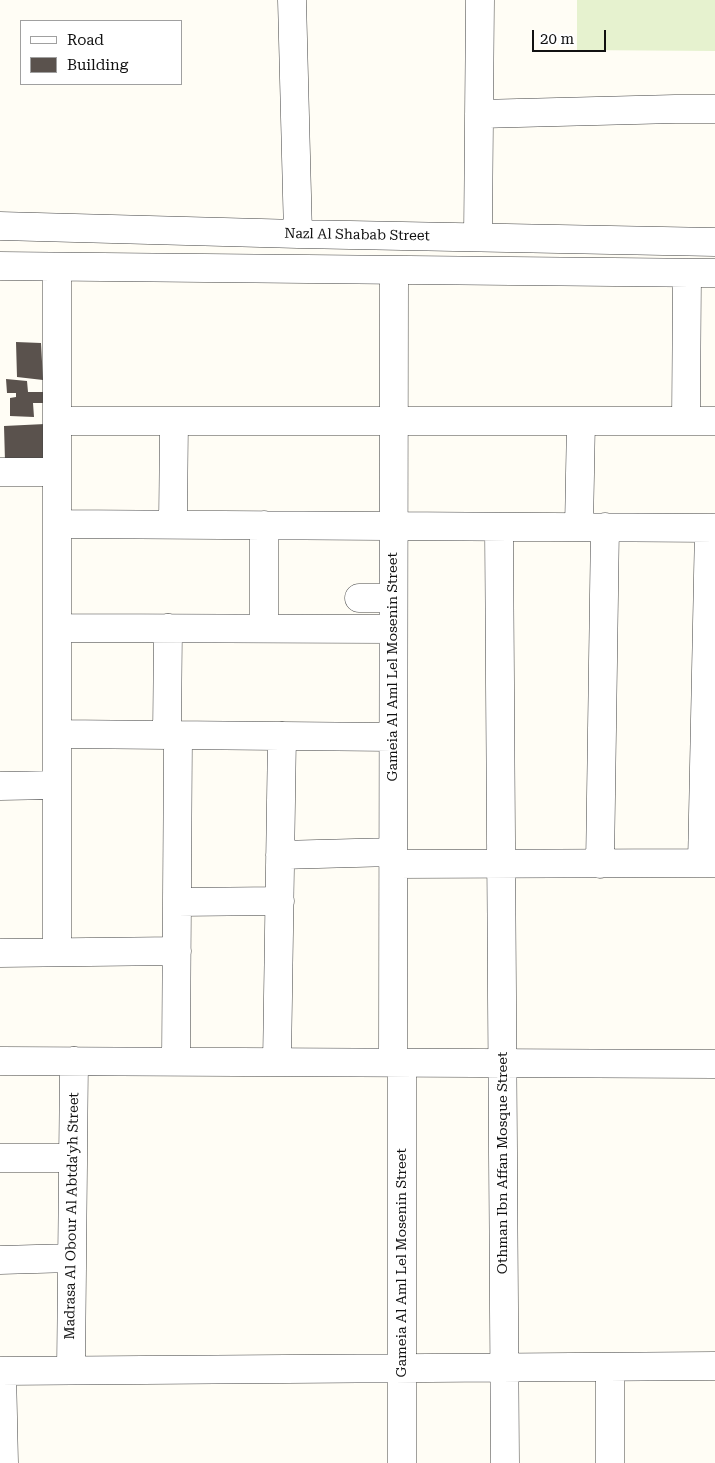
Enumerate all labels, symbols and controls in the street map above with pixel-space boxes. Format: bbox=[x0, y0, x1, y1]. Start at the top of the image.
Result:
legend bbox=[20, 20, 182, 85]
scale bar bbox=[535, 20, 609, 52]
text: 20 m bbox=[540, 30, 574, 48]
text: Road bbox=[67, 31, 104, 49]
text: Building bbox=[67, 56, 128, 74]
street label: Nazl Al Shabab Street bbox=[284, 225, 430, 245]
street label: Gameia Al Aml Lel Mosenin Street bbox=[385, 552, 401, 782]
street label: Othman Ibn Affan Mosque Street bbox=[495, 1052, 511, 1274]
street label: Madrasa Al Obour Al Abtda'yh Street bbox=[61, 1092, 83, 1340]
street label: Gameia Al Aml Lel Mosenin Street bbox=[394, 1148, 410, 1378]

